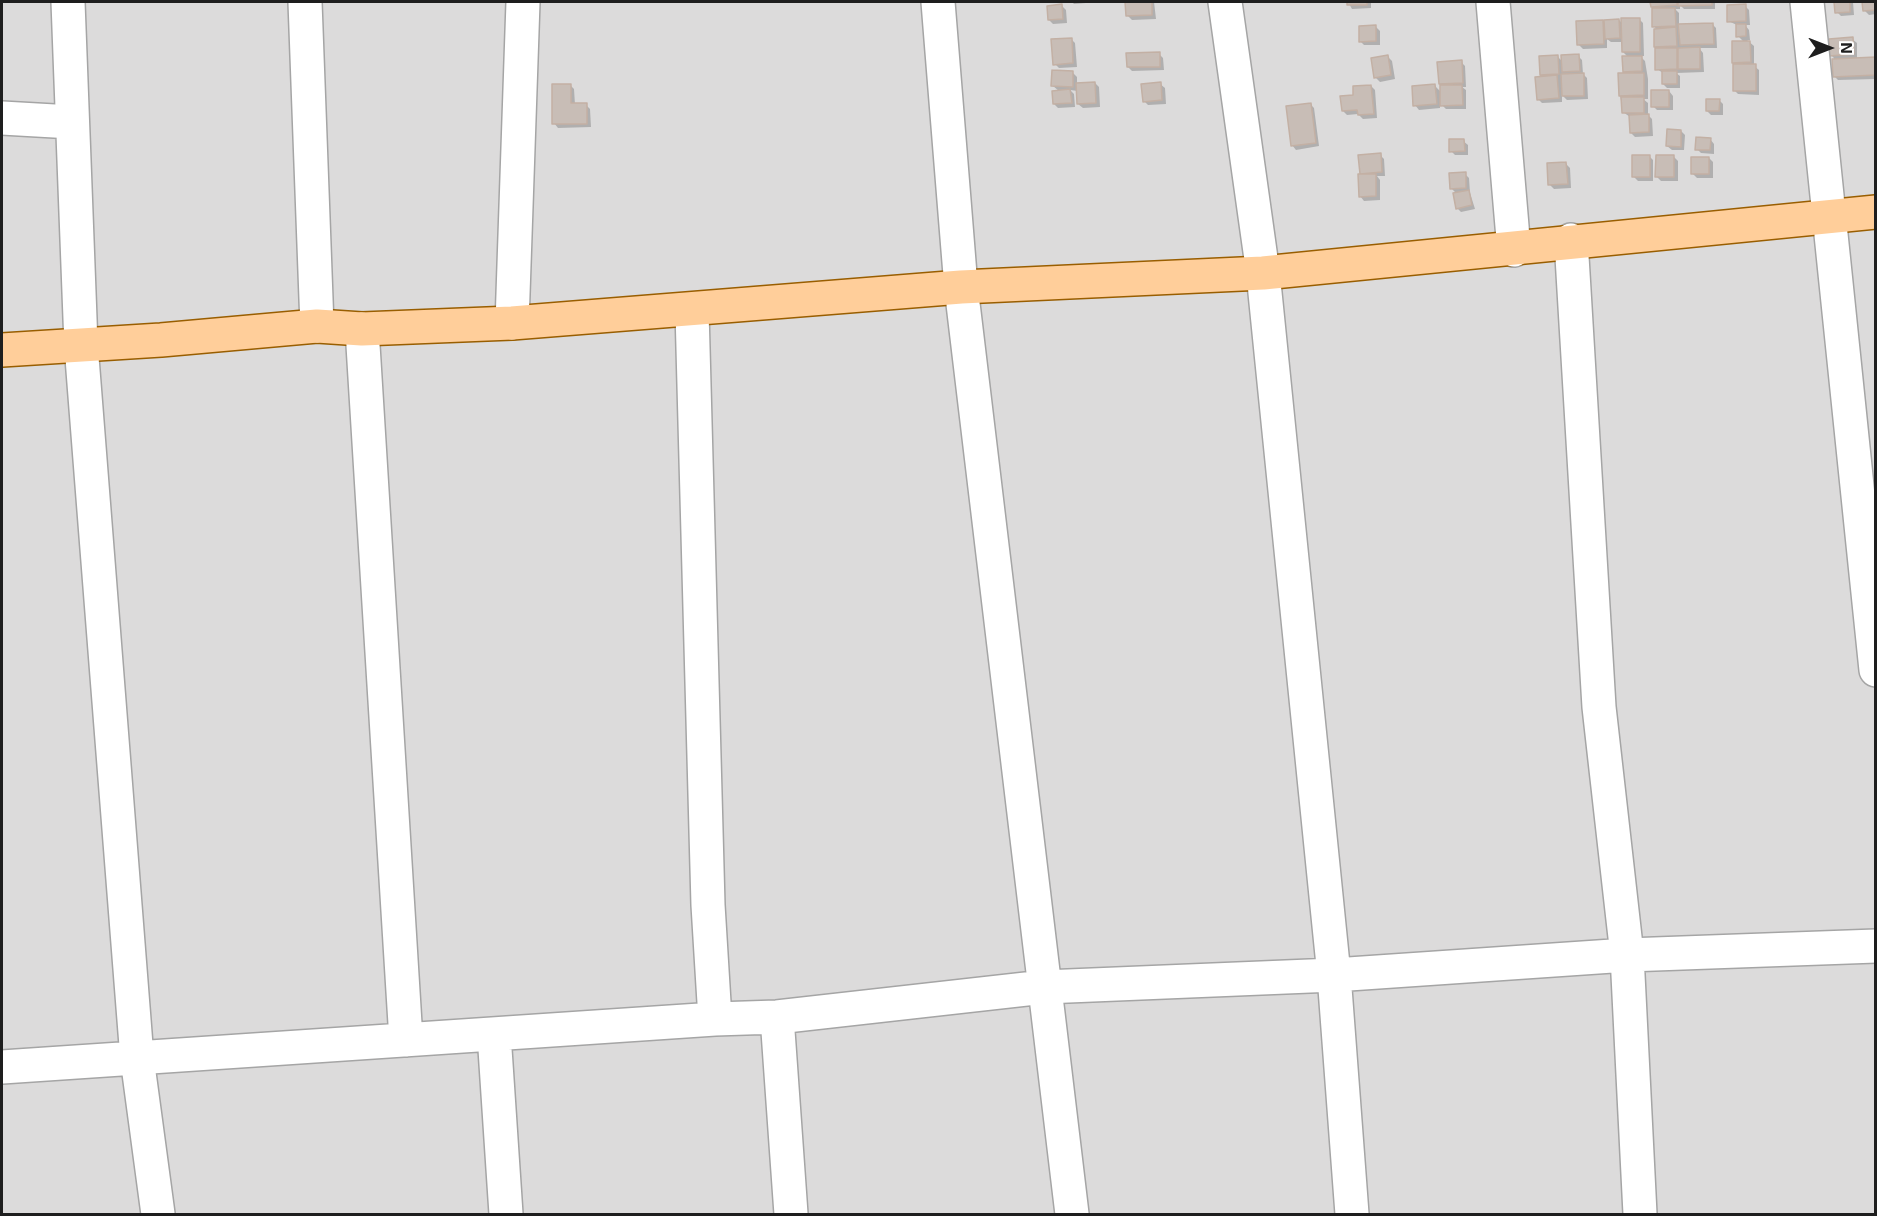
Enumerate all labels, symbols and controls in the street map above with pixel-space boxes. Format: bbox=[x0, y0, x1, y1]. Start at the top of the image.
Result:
north arrow bbox=[1799, 18, 1859, 78]
text: N bbox=[1838, 42, 1857, 54]

